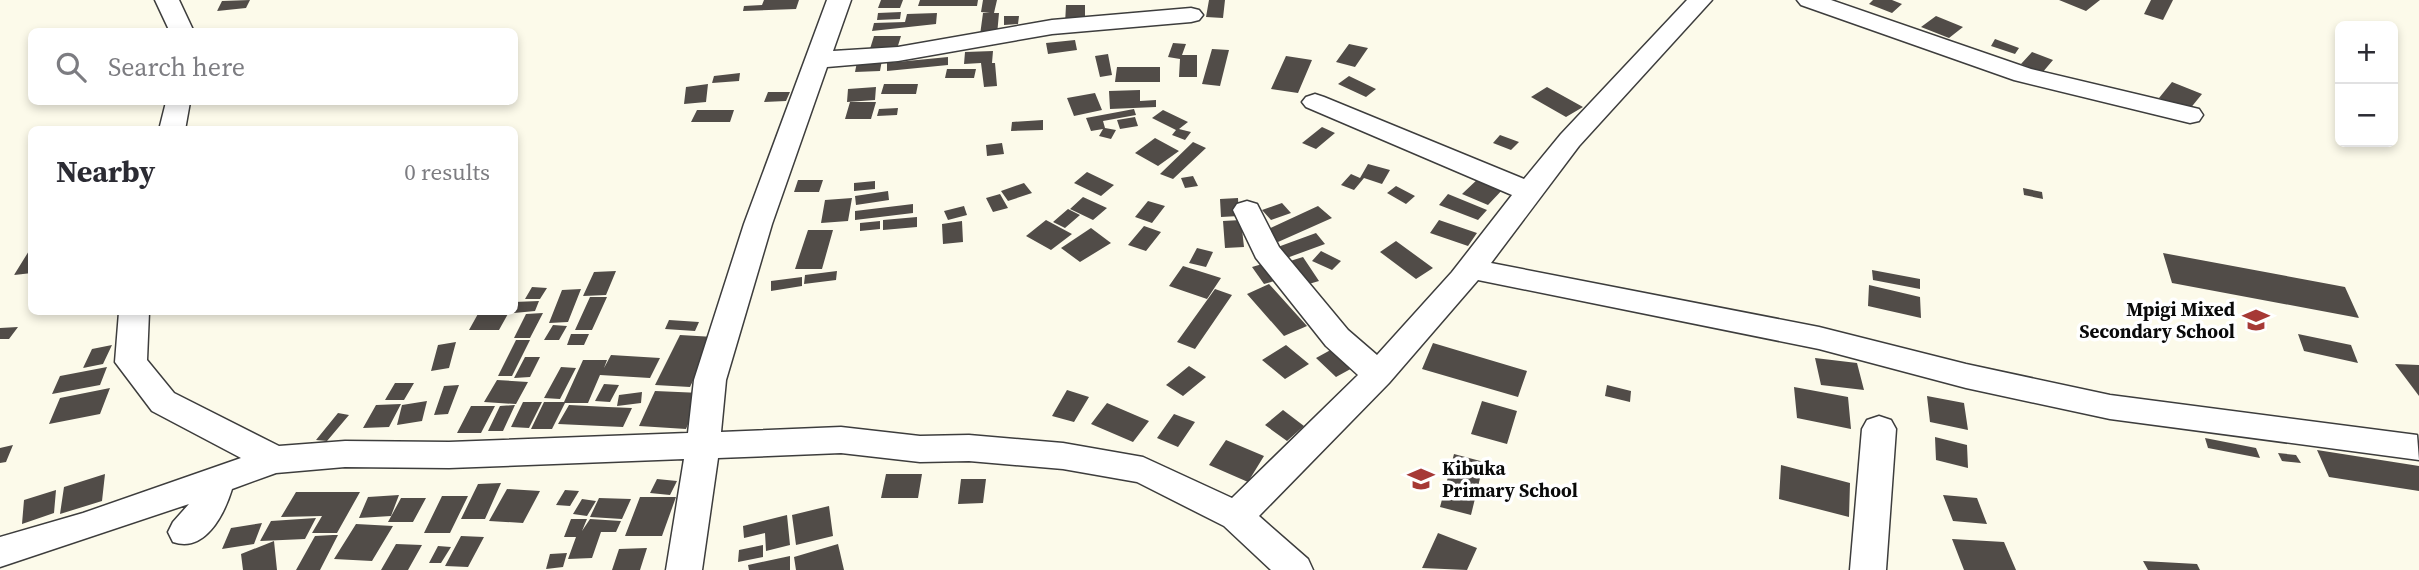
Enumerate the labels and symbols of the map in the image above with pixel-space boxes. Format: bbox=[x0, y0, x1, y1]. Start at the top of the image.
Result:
place label: Mpigi Mixed Secondary School bbox=[2079, 296, 2235, 344]
school or university icon: Mpigi Mixed Secondary School bbox=[2241, 305, 2271, 335]
place label: Kibuka Primary School bbox=[1442, 455, 1578, 503]
school or university icon: Kibuka Primary School bbox=[1406, 464, 1436, 494]

